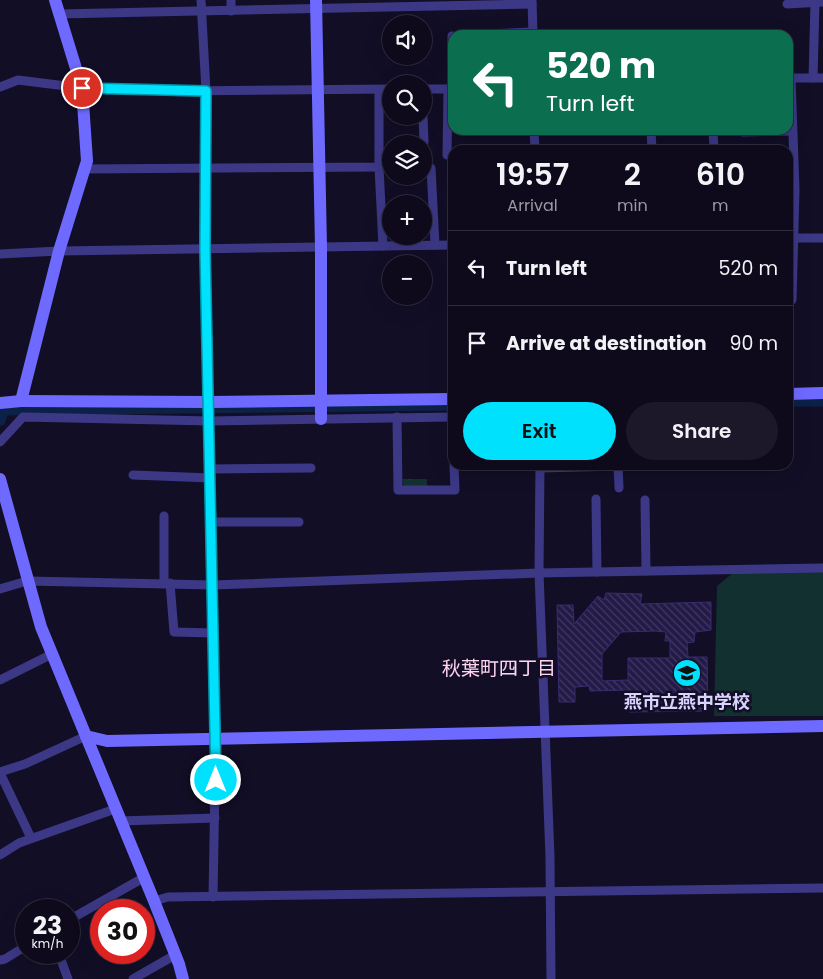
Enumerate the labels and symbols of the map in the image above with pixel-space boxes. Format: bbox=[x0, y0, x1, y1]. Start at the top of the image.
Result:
pin bbox=[61, 67, 103, 109]
district label: 秋葉町四丁目 bbox=[442, 655, 556, 682]
school or university icon: 燕市立燕中学校 bbox=[672, 658, 702, 688]
place label: 燕市立燕中学校 bbox=[624, 689, 750, 714]
position arrow bbox=[189, 753, 241, 805]
speed limit sign: 30 bbox=[90, 899, 155, 964]

